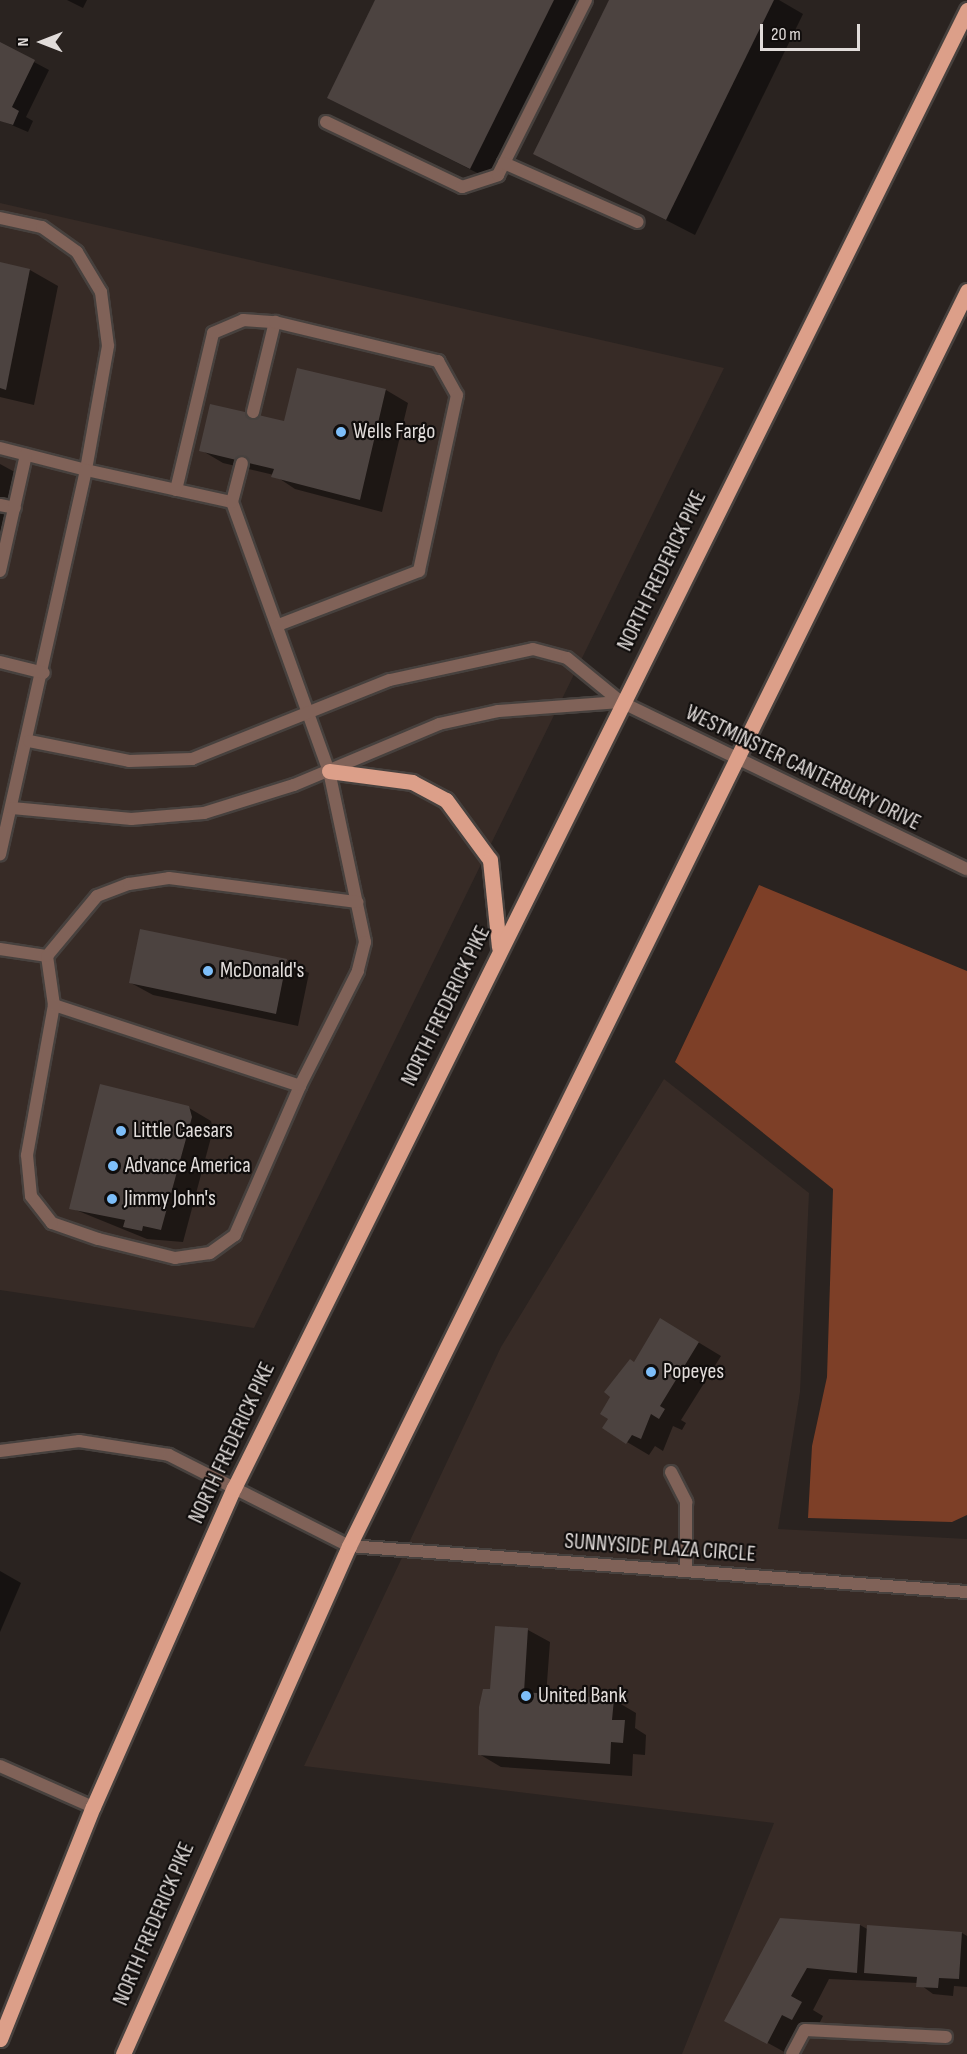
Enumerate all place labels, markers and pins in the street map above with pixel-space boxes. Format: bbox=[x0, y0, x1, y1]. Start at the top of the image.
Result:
place label: Wells Fargo bbox=[353, 419, 435, 445]
marker: Wells Fargo bbox=[334, 425, 348, 439]
place label: McDonald's bbox=[220, 958, 304, 984]
marker: McDonald's bbox=[201, 964, 215, 978]
place label: Little Caesars bbox=[133, 1118, 233, 1144]
marker: Little Caesars bbox=[114, 1124, 128, 1138]
place label: Advance America bbox=[125, 1153, 251, 1179]
marker: Advance America bbox=[106, 1159, 120, 1173]
place label: Jimmy John's bbox=[124, 1186, 216, 1212]
marker: Jimmy John's bbox=[105, 1192, 119, 1206]
place label: Popeyes bbox=[663, 1359, 724, 1385]
marker: Popeyes bbox=[644, 1365, 658, 1379]
place label: United Bank bbox=[538, 1683, 627, 1709]
marker: United Bank bbox=[519, 1689, 533, 1703]

